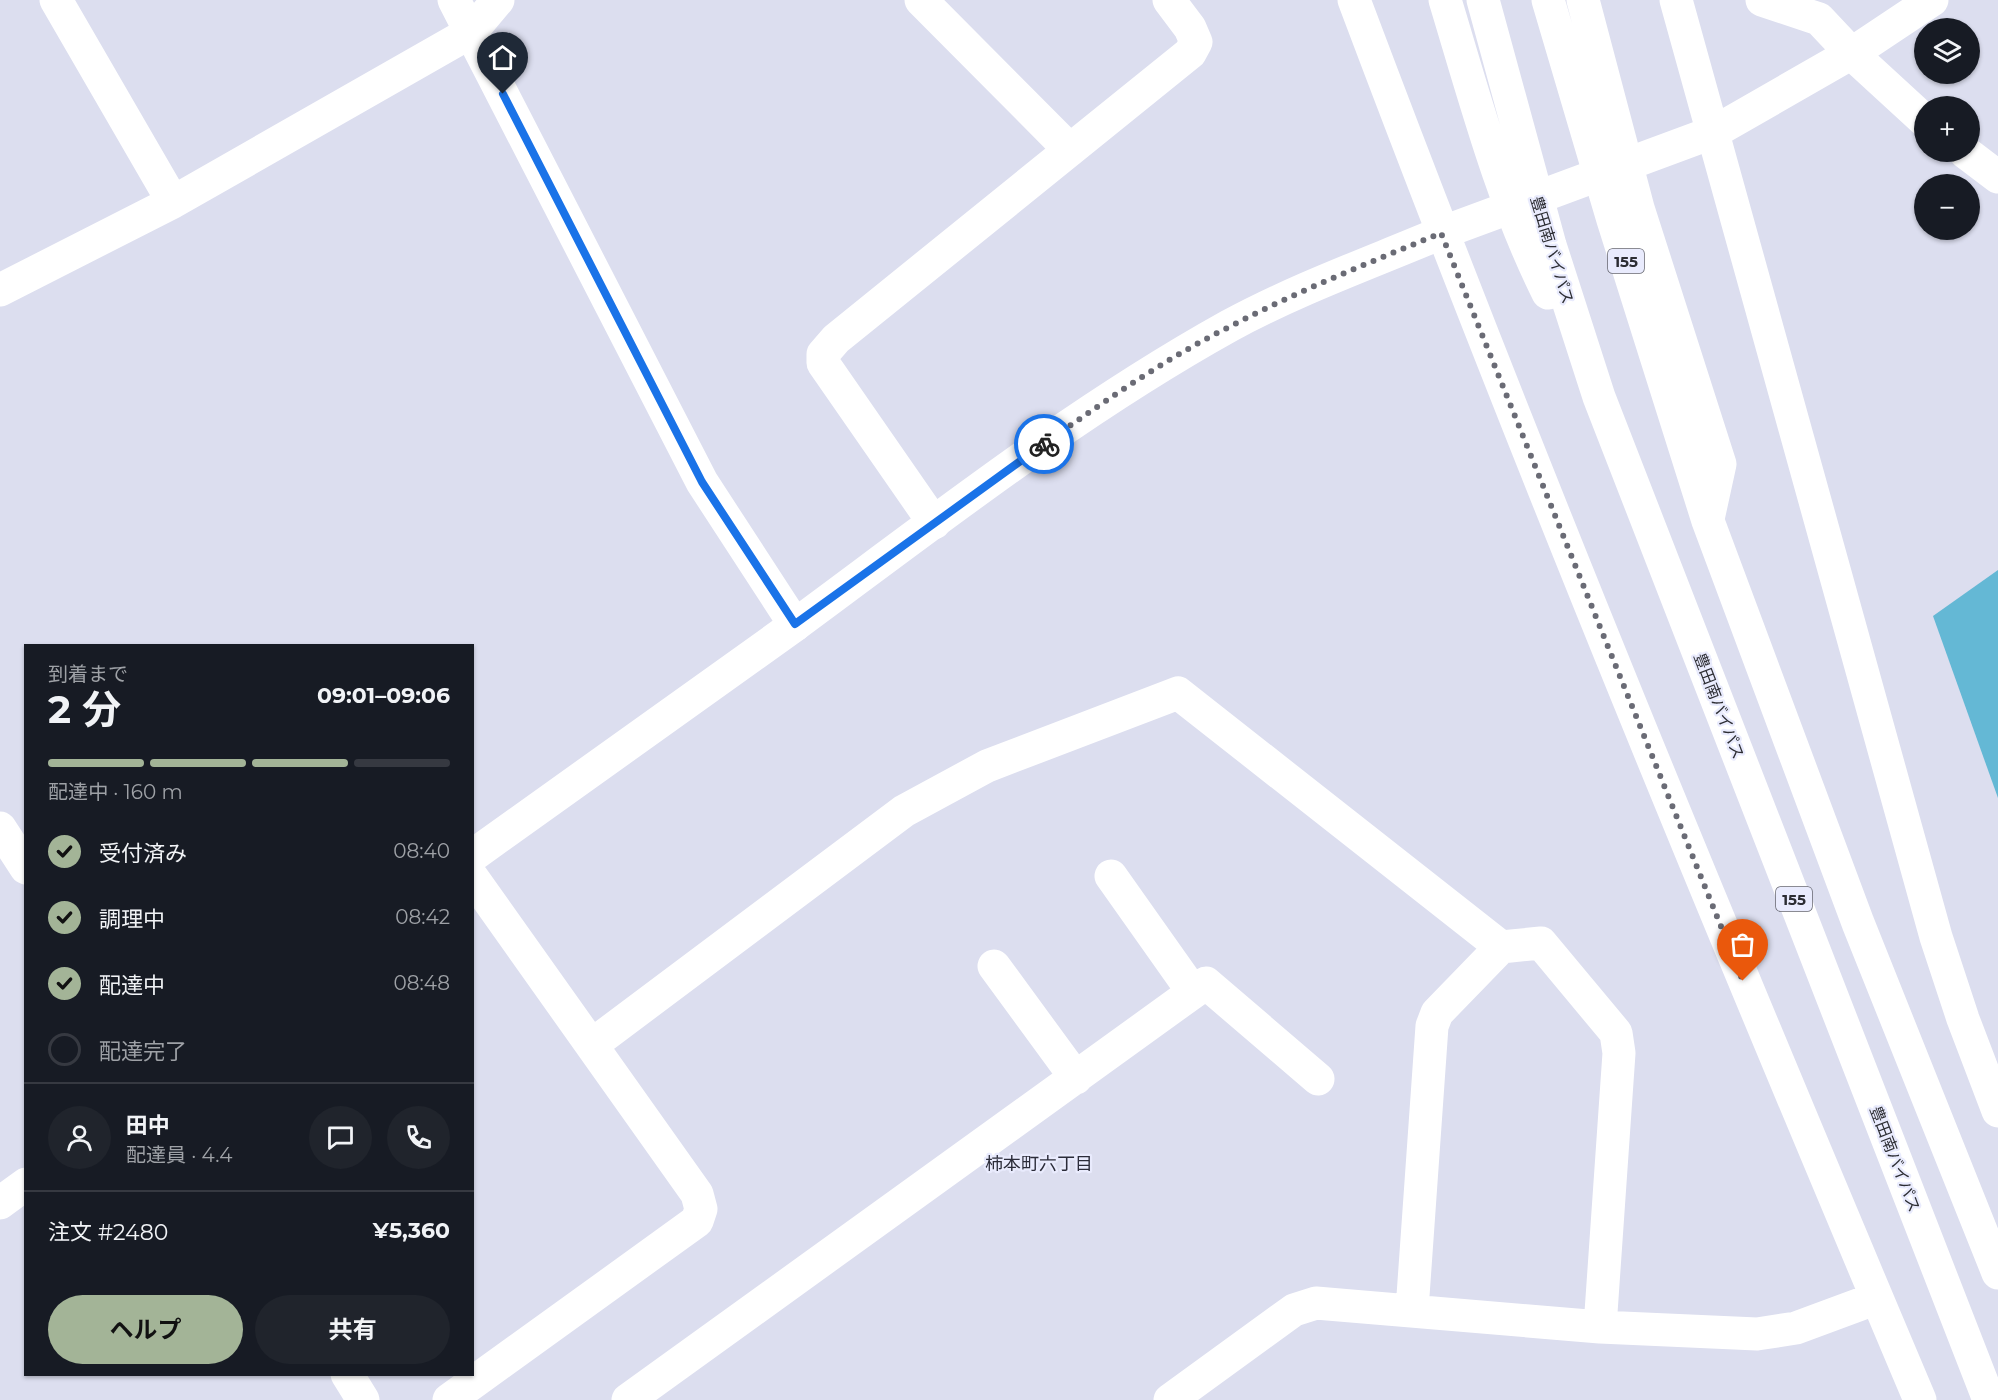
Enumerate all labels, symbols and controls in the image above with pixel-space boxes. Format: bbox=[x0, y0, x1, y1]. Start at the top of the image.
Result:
map controls bbox=[1914, 18, 1980, 240]
button: layers bbox=[1914, 18, 1980, 84]
pin bbox=[477, 32, 528, 94]
icon: home bbox=[486, 41, 519, 74]
button: + bbox=[1914, 96, 1980, 162]
button: − bbox=[1914, 174, 1980, 240]
street label: 豊田南バイパス bbox=[1527, 194, 1577, 306]
road number: 155 bbox=[1608, 249, 1644, 273]
courier bbox=[1014, 414, 1074, 474]
icon: bike bbox=[1028, 428, 1061, 461]
street label: 豊田南バイパス bbox=[1690, 650, 1748, 762]
text: 到着まで bbox=[48, 662, 128, 686]
text: 09:01–09:06 bbox=[317, 682, 450, 709]
text: 2 分 bbox=[48, 685, 121, 733]
text: 配達中 · 160 m bbox=[48, 780, 183, 804]
icon: check bbox=[48, 835, 81, 868]
text: 08:40 bbox=[393, 839, 450, 863]
text: 受付済み bbox=[99, 840, 187, 867]
road number: 155 bbox=[1776, 887, 1812, 911]
icon: check bbox=[48, 901, 81, 934]
text: 08:42 bbox=[395, 905, 450, 929]
text: 調理中 bbox=[99, 906, 165, 933]
pin bbox=[1717, 919, 1768, 981]
icon: bag bbox=[1726, 928, 1759, 961]
icon: check bbox=[48, 967, 81, 1000]
text: 08:48 bbox=[394, 971, 450, 995]
text: 配達中 bbox=[99, 972, 165, 999]
text: 配達完了 bbox=[99, 1038, 187, 1065]
street label: 豊田南バイパス bbox=[1866, 1103, 1924, 1215]
button: person bbox=[48, 1106, 111, 1169]
button: chat bbox=[309, 1106, 372, 1169]
button: phone bbox=[387, 1106, 450, 1169]
text: 田中 bbox=[126, 1112, 170, 1139]
text: 配達員 · 4.4 bbox=[126, 1143, 232, 1167]
district label: 柿本町六丁目 bbox=[985, 1153, 1093, 1175]
text: ¥5,360 bbox=[373, 1217, 450, 1244]
text: 注文 #2480 bbox=[48, 1219, 168, 1246]
button: ヘルプ bbox=[48, 1295, 243, 1364]
button: 共有 bbox=[255, 1295, 450, 1364]

